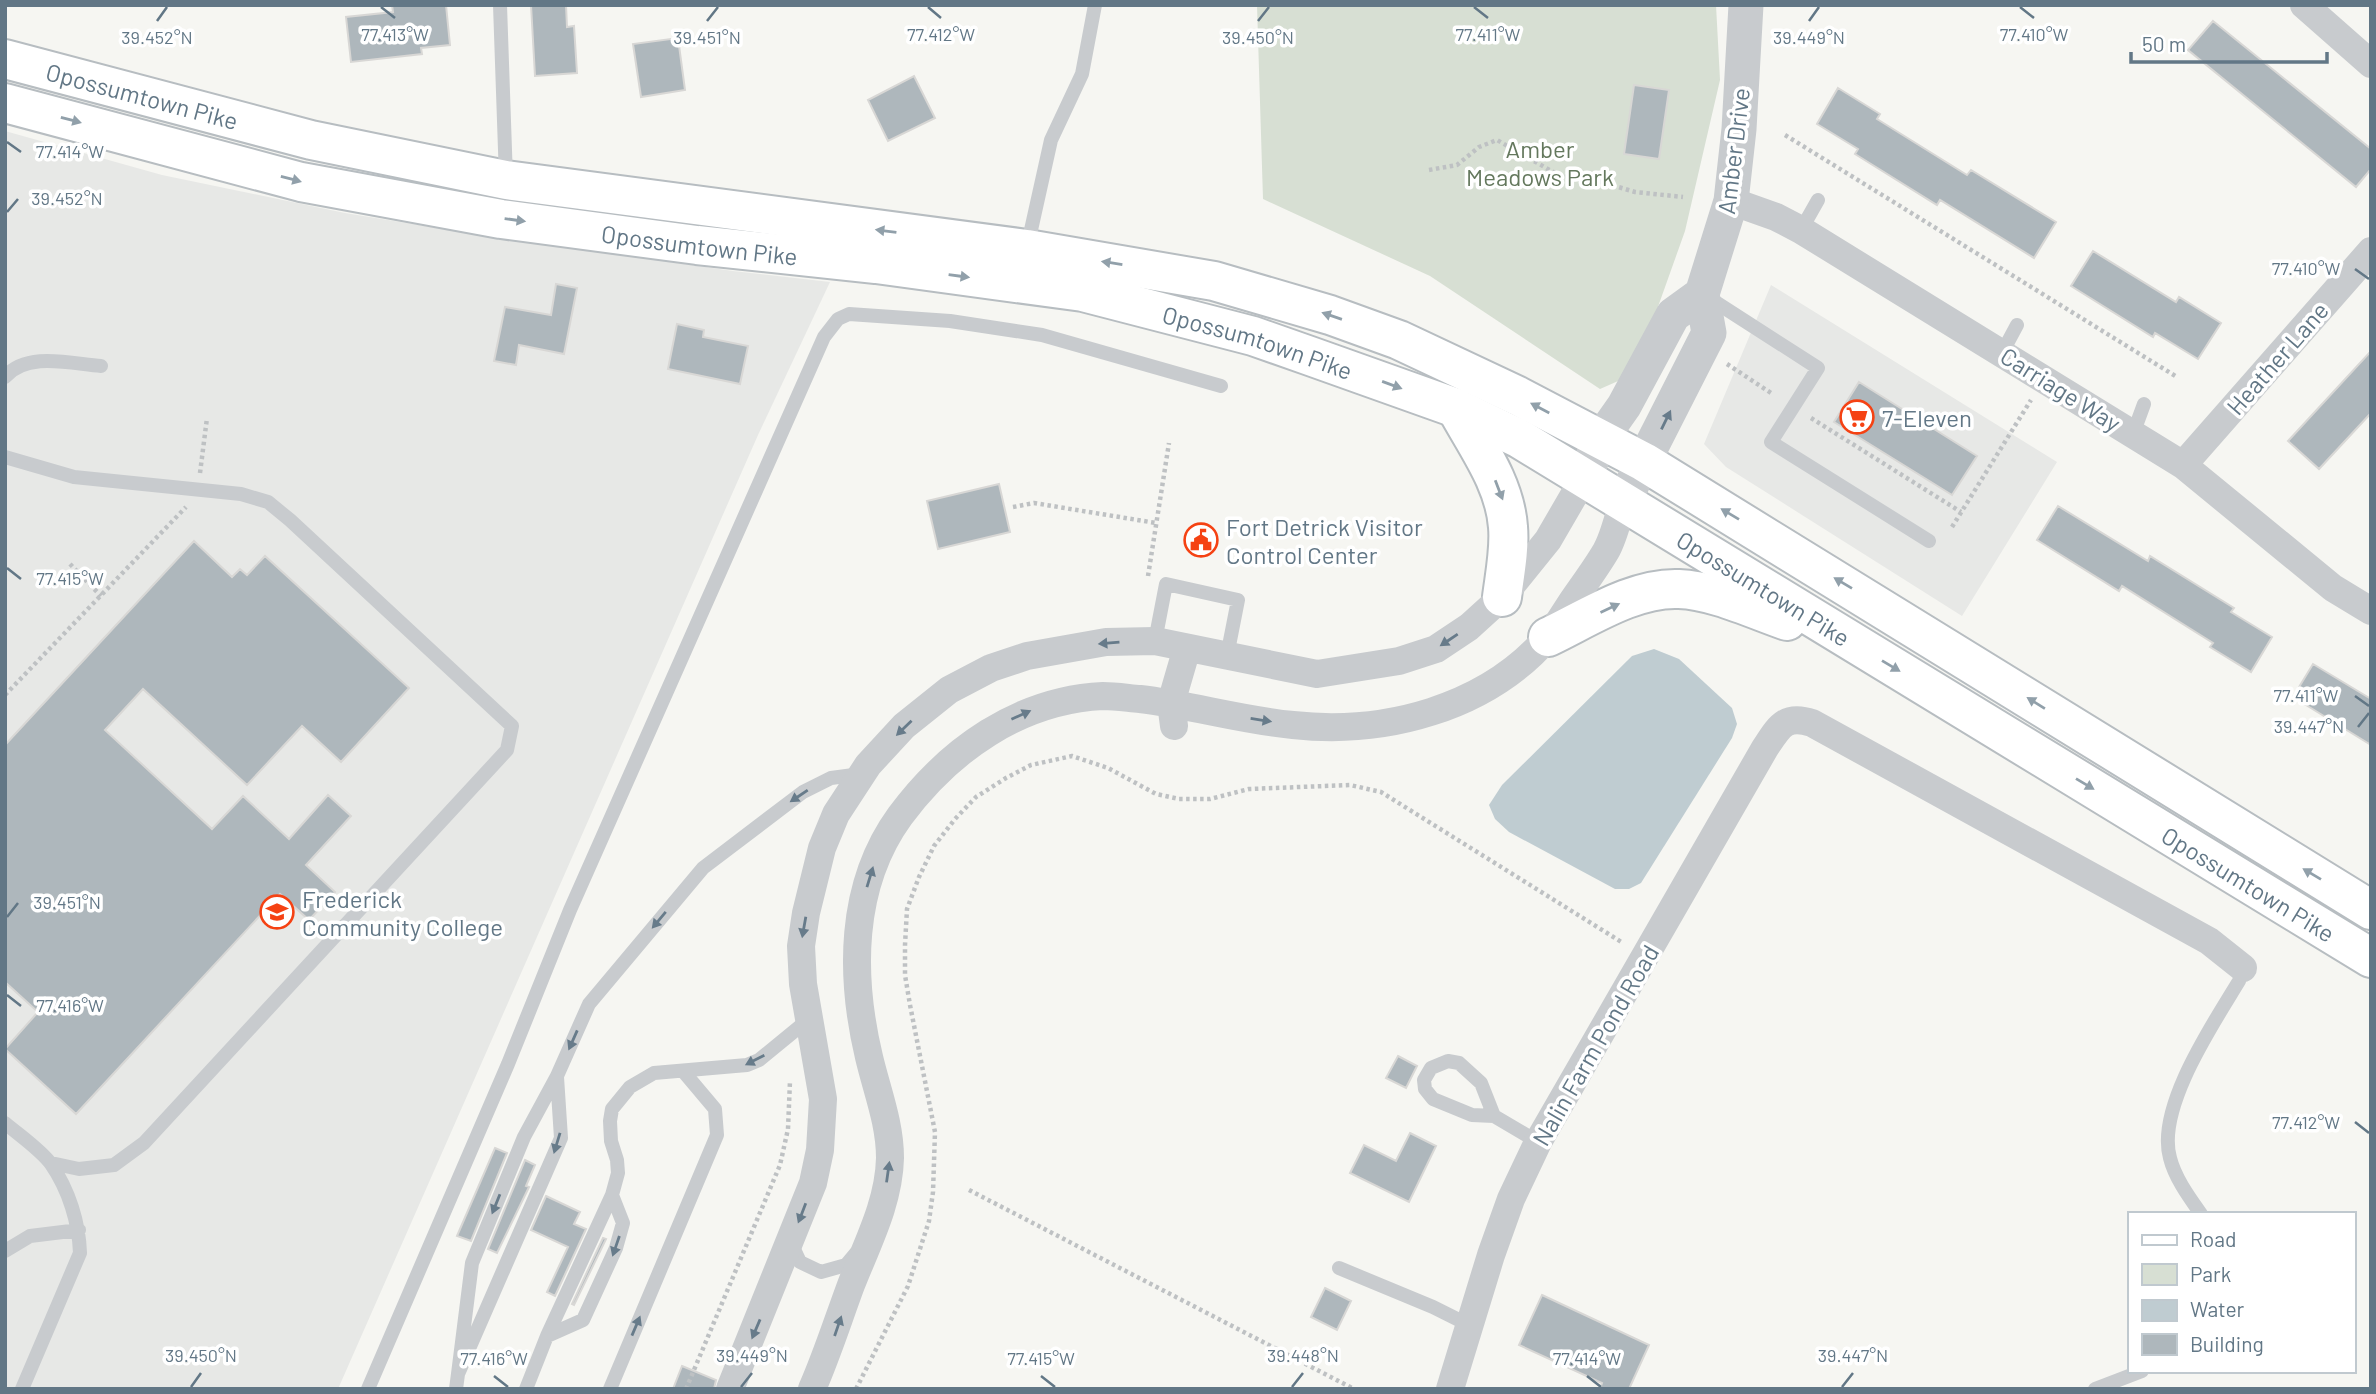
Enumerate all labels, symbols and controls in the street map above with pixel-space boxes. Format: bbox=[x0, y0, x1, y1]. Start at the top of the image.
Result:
scale bar bbox=[2131, 21, 2327, 65]
text: 77.413°W bbox=[361, 23, 429, 45]
text: 77.412°W bbox=[907, 23, 975, 45]
text: 77.411°W bbox=[1456, 23, 1521, 45]
text: 77.410°W bbox=[2000, 23, 2068, 45]
text: 39.452°N bbox=[121, 26, 193, 48]
text: 39.451°N bbox=[673, 26, 741, 48]
text: 39.450°N bbox=[1222, 26, 1294, 48]
text: 39.449°N bbox=[1773, 26, 1845, 48]
text: 50 m bbox=[2142, 31, 2186, 56]
street label: Opossumtown Pike bbox=[43, 56, 241, 135]
street label: Amber Drive bbox=[1711, 86, 1755, 216]
one-way arrow bbox=[61, 115, 83, 126]
park label: Amber Meadows Park bbox=[1466, 134, 1614, 191]
text: 77.414°W bbox=[36, 140, 104, 162]
one-way arrow bbox=[280, 174, 302, 185]
text: 39.452°N bbox=[31, 187, 103, 209]
one-way arrow bbox=[504, 215, 526, 226]
street label: Opossumtown Pike bbox=[600, 218, 799, 270]
one-way arrow bbox=[875, 225, 897, 236]
one-way arrow bbox=[1100, 257, 1122, 268]
text: 77.410°W bbox=[2272, 257, 2340, 279]
one-way arrow bbox=[948, 270, 970, 281]
street label: Heather Lane bbox=[2220, 296, 2334, 420]
street label: Opossumtown Pike bbox=[1160, 299, 1357, 385]
one-way arrow bbox=[1322, 310, 1343, 321]
street label: Carriage Way bbox=[1996, 341, 2126, 437]
one-way arrow bbox=[1381, 380, 1402, 391]
supermarket icon: 7-Eleven bbox=[1838, 398, 1876, 436]
one-way arrow bbox=[1530, 403, 1550, 414]
place label: 7-Eleven bbox=[1882, 403, 1972, 432]
one-way arrow bbox=[1660, 410, 1671, 430]
one-way arrow bbox=[1494, 480, 1505, 501]
one-way arrow bbox=[1720, 508, 1739, 520]
place label: Fort Detrick Visitor Control Center bbox=[1226, 512, 1423, 569]
public building icon: Fort Detrick Visitor Control Center bbox=[1182, 521, 1220, 559]
street label: Opossumtown Pike bbox=[1672, 524, 1856, 651]
text: 77.415°W bbox=[36, 567, 104, 589]
one-way arrow bbox=[1833, 576, 1852, 589]
one-way arrow bbox=[1600, 602, 1620, 613]
one-way arrow bbox=[1440, 633, 1459, 646]
one-way arrow bbox=[1098, 638, 1120, 649]
one-way arrow bbox=[1881, 659, 1900, 672]
text: 77.411°W bbox=[2274, 684, 2339, 706]
one-way arrow bbox=[2026, 696, 2045, 709]
one-way arrow bbox=[1011, 709, 1031, 721]
one-way arrow bbox=[1250, 715, 1272, 726]
text: 39.447°N bbox=[2274, 715, 2344, 737]
one-way arrow bbox=[896, 720, 913, 736]
one-way arrow bbox=[2076, 777, 2095, 790]
one-way arrow bbox=[790, 789, 808, 803]
street label: Opossumtown Pike bbox=[2157, 820, 2341, 947]
one-way arrow bbox=[865, 866, 875, 887]
one-way arrow bbox=[2303, 868, 2322, 881]
place label: Frederick Community College bbox=[302, 884, 503, 941]
text: 39.451°N bbox=[33, 891, 101, 913]
school or university icon: Frederick Community College bbox=[258, 893, 296, 931]
one-way arrow bbox=[652, 911, 667, 929]
one-way arrow bbox=[798, 916, 809, 938]
street label: Nalin Farm Pond Road bbox=[1526, 939, 1664, 1151]
text: 77.416°W bbox=[36, 994, 104, 1016]
one-way arrow bbox=[567, 1030, 579, 1050]
one-way arrow bbox=[744, 1054, 764, 1066]
text: 77.412°W bbox=[2272, 1111, 2340, 1133]
one-way arrow bbox=[551, 1132, 562, 1154]
one-way arrow bbox=[882, 1161, 893, 1183]
one-way arrow bbox=[491, 1193, 502, 1214]
one-way arrow bbox=[796, 1202, 807, 1223]
legend bbox=[2128, 1212, 2355, 1373]
text: Road bbox=[2190, 1226, 2236, 1251]
one-way arrow bbox=[610, 1235, 621, 1256]
text: Park bbox=[2190, 1261, 2231, 1286]
text: Water bbox=[2190, 1296, 2245, 1321]
one-way arrow bbox=[631, 1315, 642, 1336]
one-way arrow bbox=[833, 1315, 843, 1336]
one-way arrow bbox=[750, 1318, 761, 1339]
text: Building bbox=[2190, 1331, 2264, 1356]
text: 39.450°N bbox=[165, 1344, 237, 1366]
text: 39.449°N bbox=[716, 1344, 788, 1366]
text: 39.448°N bbox=[1267, 1344, 1339, 1366]
text: 39.447°N bbox=[1818, 1344, 1888, 1366]
text: 77.416°W bbox=[460, 1347, 528, 1369]
text: 77.415°W bbox=[1007, 1347, 1075, 1369]
text: 77.414°W bbox=[1553, 1347, 1621, 1369]

